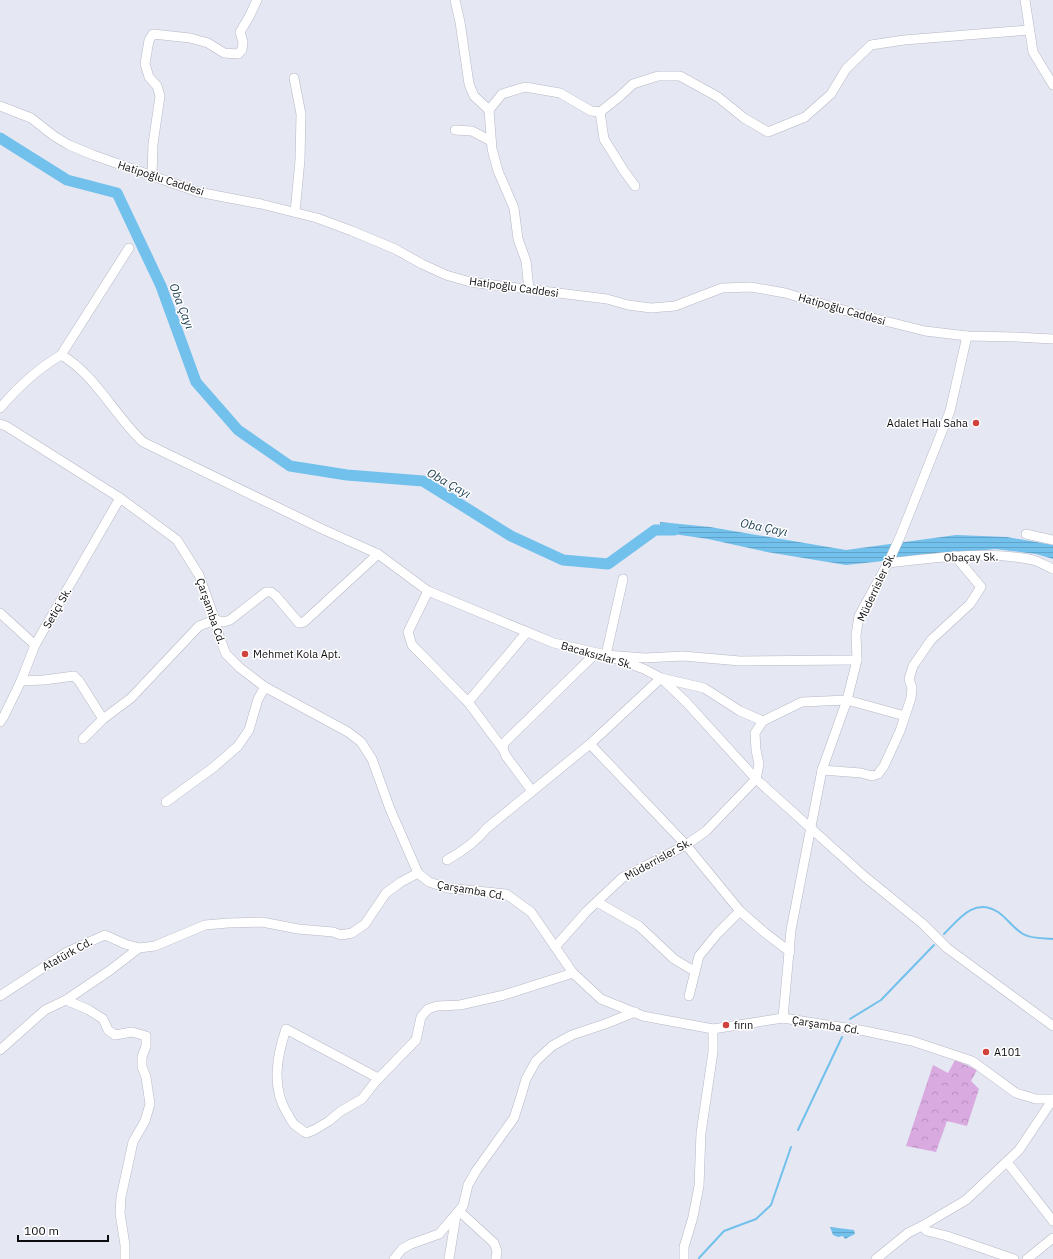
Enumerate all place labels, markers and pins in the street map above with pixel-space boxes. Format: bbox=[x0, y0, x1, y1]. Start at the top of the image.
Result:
place label: Adalet Halı Saha bbox=[887, 416, 968, 430]
marker: Adalet Halı Saha bbox=[971, 418, 981, 428]
place label: Mehmet Kola Apt. bbox=[253, 647, 341, 661]
marker: Mehmet Kola Apt. bbox=[240, 649, 250, 659]
place label: fırın bbox=[734, 1018, 753, 1032]
marker: fırın bbox=[721, 1020, 731, 1030]
place label: A101 bbox=[994, 1045, 1021, 1059]
marker: A101 bbox=[981, 1047, 991, 1057]

